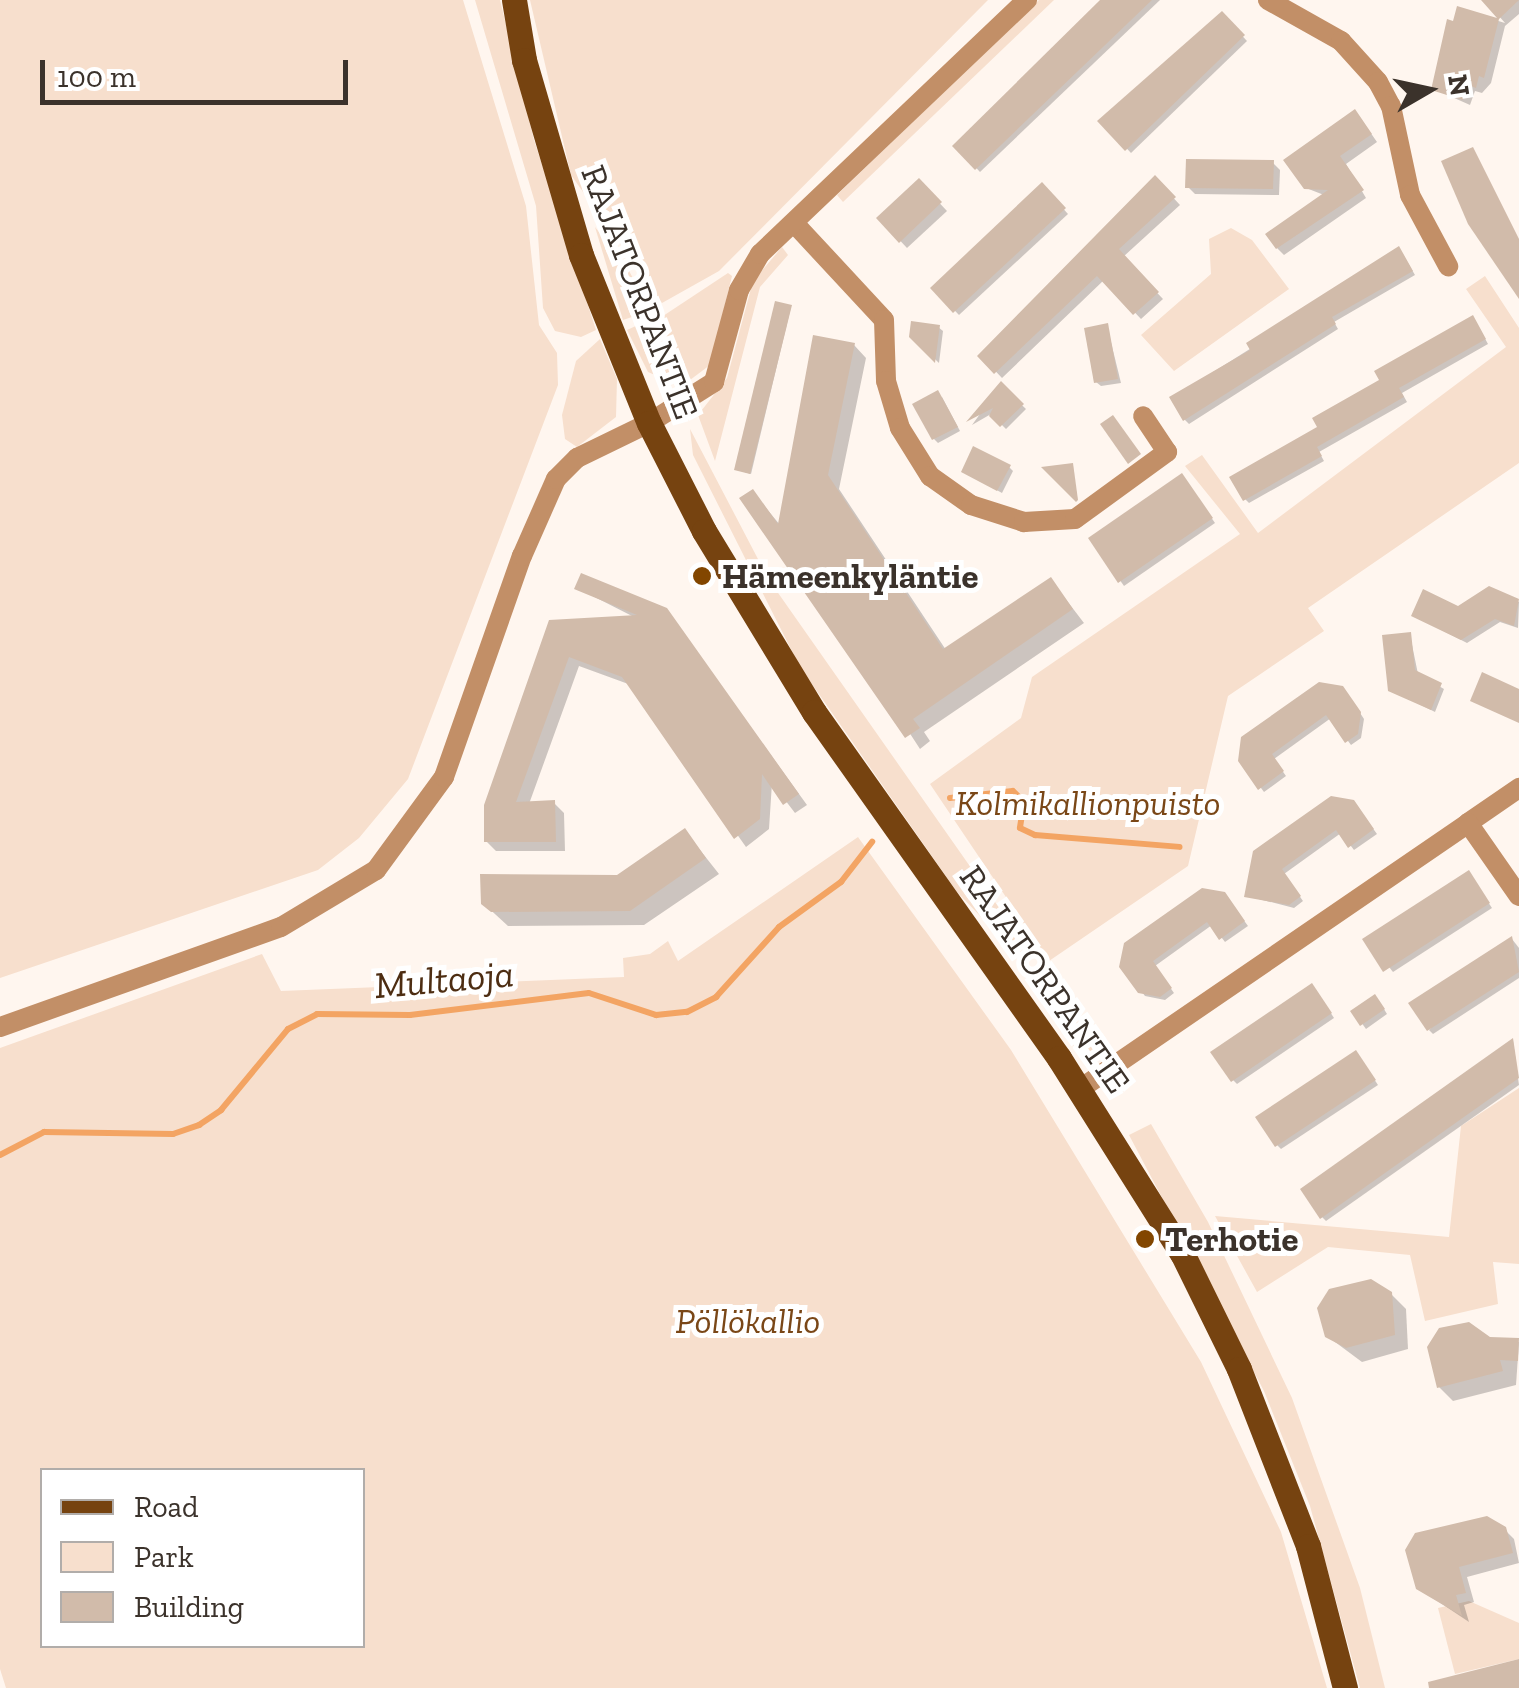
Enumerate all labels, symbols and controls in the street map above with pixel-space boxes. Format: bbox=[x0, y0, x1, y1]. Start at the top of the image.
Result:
scale bar bbox=[45, 40, 352, 102]
north arrow bbox=[1379, 40, 1479, 140]
text: 100 m bbox=[57, 59, 136, 95]
text: N bbox=[1441, 72, 1477, 98]
street label: RAJATORPANTIE bbox=[572, 159, 708, 425]
place label: Hämeenkyläntie bbox=[722, 555, 978, 597]
marker: Hämeenkyläntie bbox=[691, 565, 713, 587]
park label: Kolmikallionpuisto bbox=[955, 782, 1221, 824]
street label: RAJATORPANTIE bbox=[951, 857, 1139, 1101]
water label: Multaoja bbox=[372, 951, 516, 1009]
place label: Terhotie bbox=[1165, 1218, 1298, 1260]
marker: Terhotie bbox=[1134, 1228, 1156, 1250]
park label: Pöllökallio bbox=[676, 1300, 820, 1342]
legend bbox=[40, 1468, 365, 1648]
text: Road bbox=[134, 1489, 199, 1525]
text: Park bbox=[134, 1539, 194, 1575]
text: Building bbox=[134, 1589, 244, 1625]

